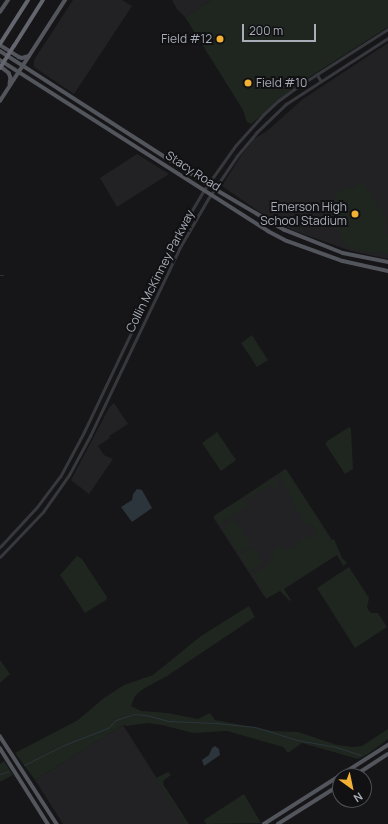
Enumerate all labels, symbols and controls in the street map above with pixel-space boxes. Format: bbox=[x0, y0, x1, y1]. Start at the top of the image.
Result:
scale bar bbox=[244, 16, 318, 42]
text: 200 m bbox=[249, 22, 283, 39]
place label: Field #12 bbox=[161, 32, 212, 46]
marker: Field #12 bbox=[215, 34, 225, 44]
place label: Field #10 bbox=[256, 76, 307, 90]
marker: Field #10 bbox=[243, 78, 253, 88]
street label: Stacy Road bbox=[163, 148, 223, 194]
place label: Emerson High School Stadium bbox=[260, 200, 347, 228]
street label: Collin McKinney Parkway bbox=[123, 207, 197, 335]
marker: Emerson High School Stadium bbox=[350, 209, 360, 219]
north arrow bbox=[332, 768, 372, 808]
text: N bbox=[351, 789, 366, 806]

